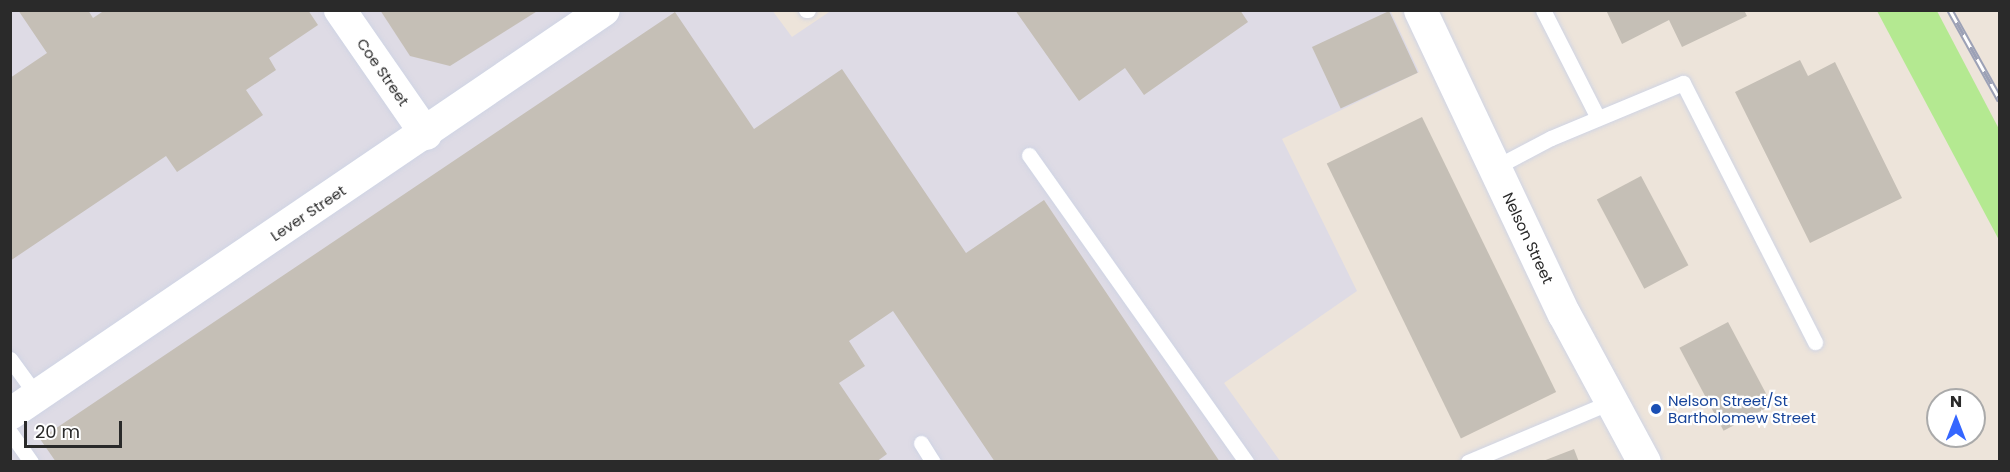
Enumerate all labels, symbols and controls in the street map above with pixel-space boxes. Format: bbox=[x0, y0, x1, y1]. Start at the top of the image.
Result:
street label: Coe Street bbox=[353, 35, 413, 109]
street label: Lever Street bbox=[267, 181, 349, 245]
street label: Nelson Street bbox=[1499, 190, 1557, 286]
north arrow bbox=[1926, 388, 1986, 448]
text: N bbox=[1950, 390, 1962, 413]
place label: Nelson Street/St Bartholomew Street bbox=[1668, 391, 1816, 426]
marker: Nelson Street/St Bartholomew Street bbox=[1649, 402, 1663, 416]
scale bar bbox=[27, 409, 124, 447]
text: 20 m bbox=[35, 419, 80, 444]

